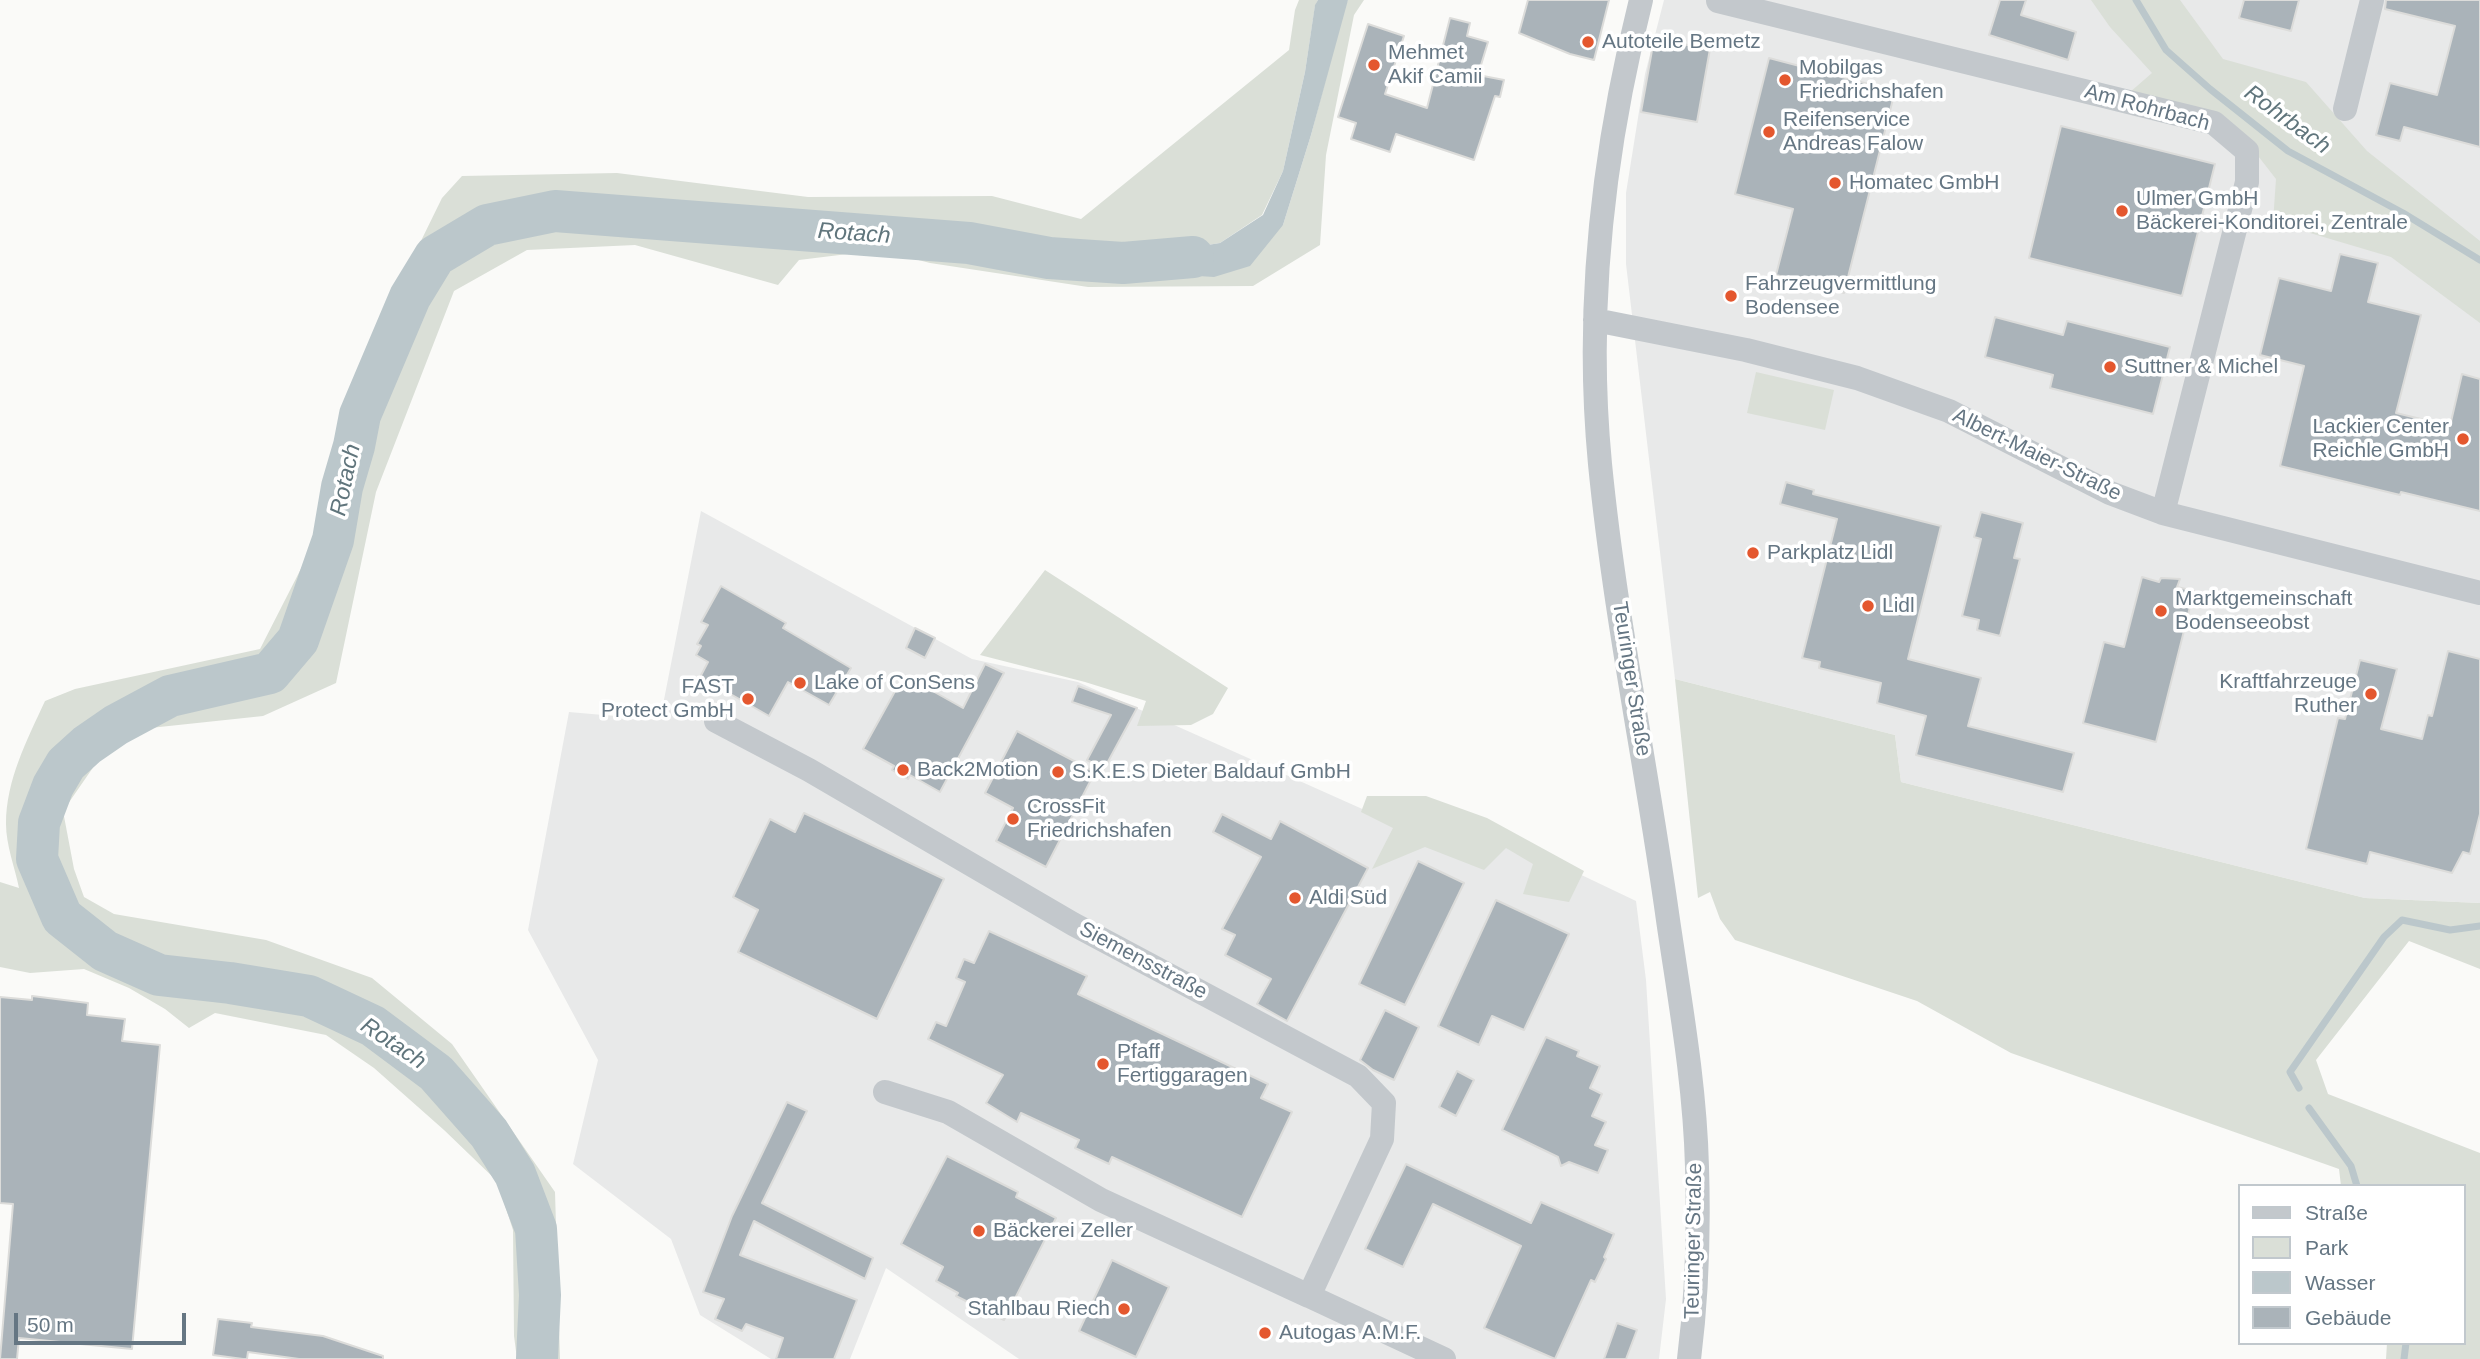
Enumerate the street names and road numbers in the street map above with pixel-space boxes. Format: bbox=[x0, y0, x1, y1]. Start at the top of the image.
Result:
street label: Am Rohrbach bbox=[2082, 79, 2212, 137]
street label: Albert-Maier-Straße bbox=[1949, 403, 2125, 507]
street label: Teuringer Straße bbox=[1606, 600, 1656, 758]
street label: Siemensstraße bbox=[1075, 917, 1211, 1005]
street label: Teuringer Straße bbox=[1680, 1163, 1708, 1319]

